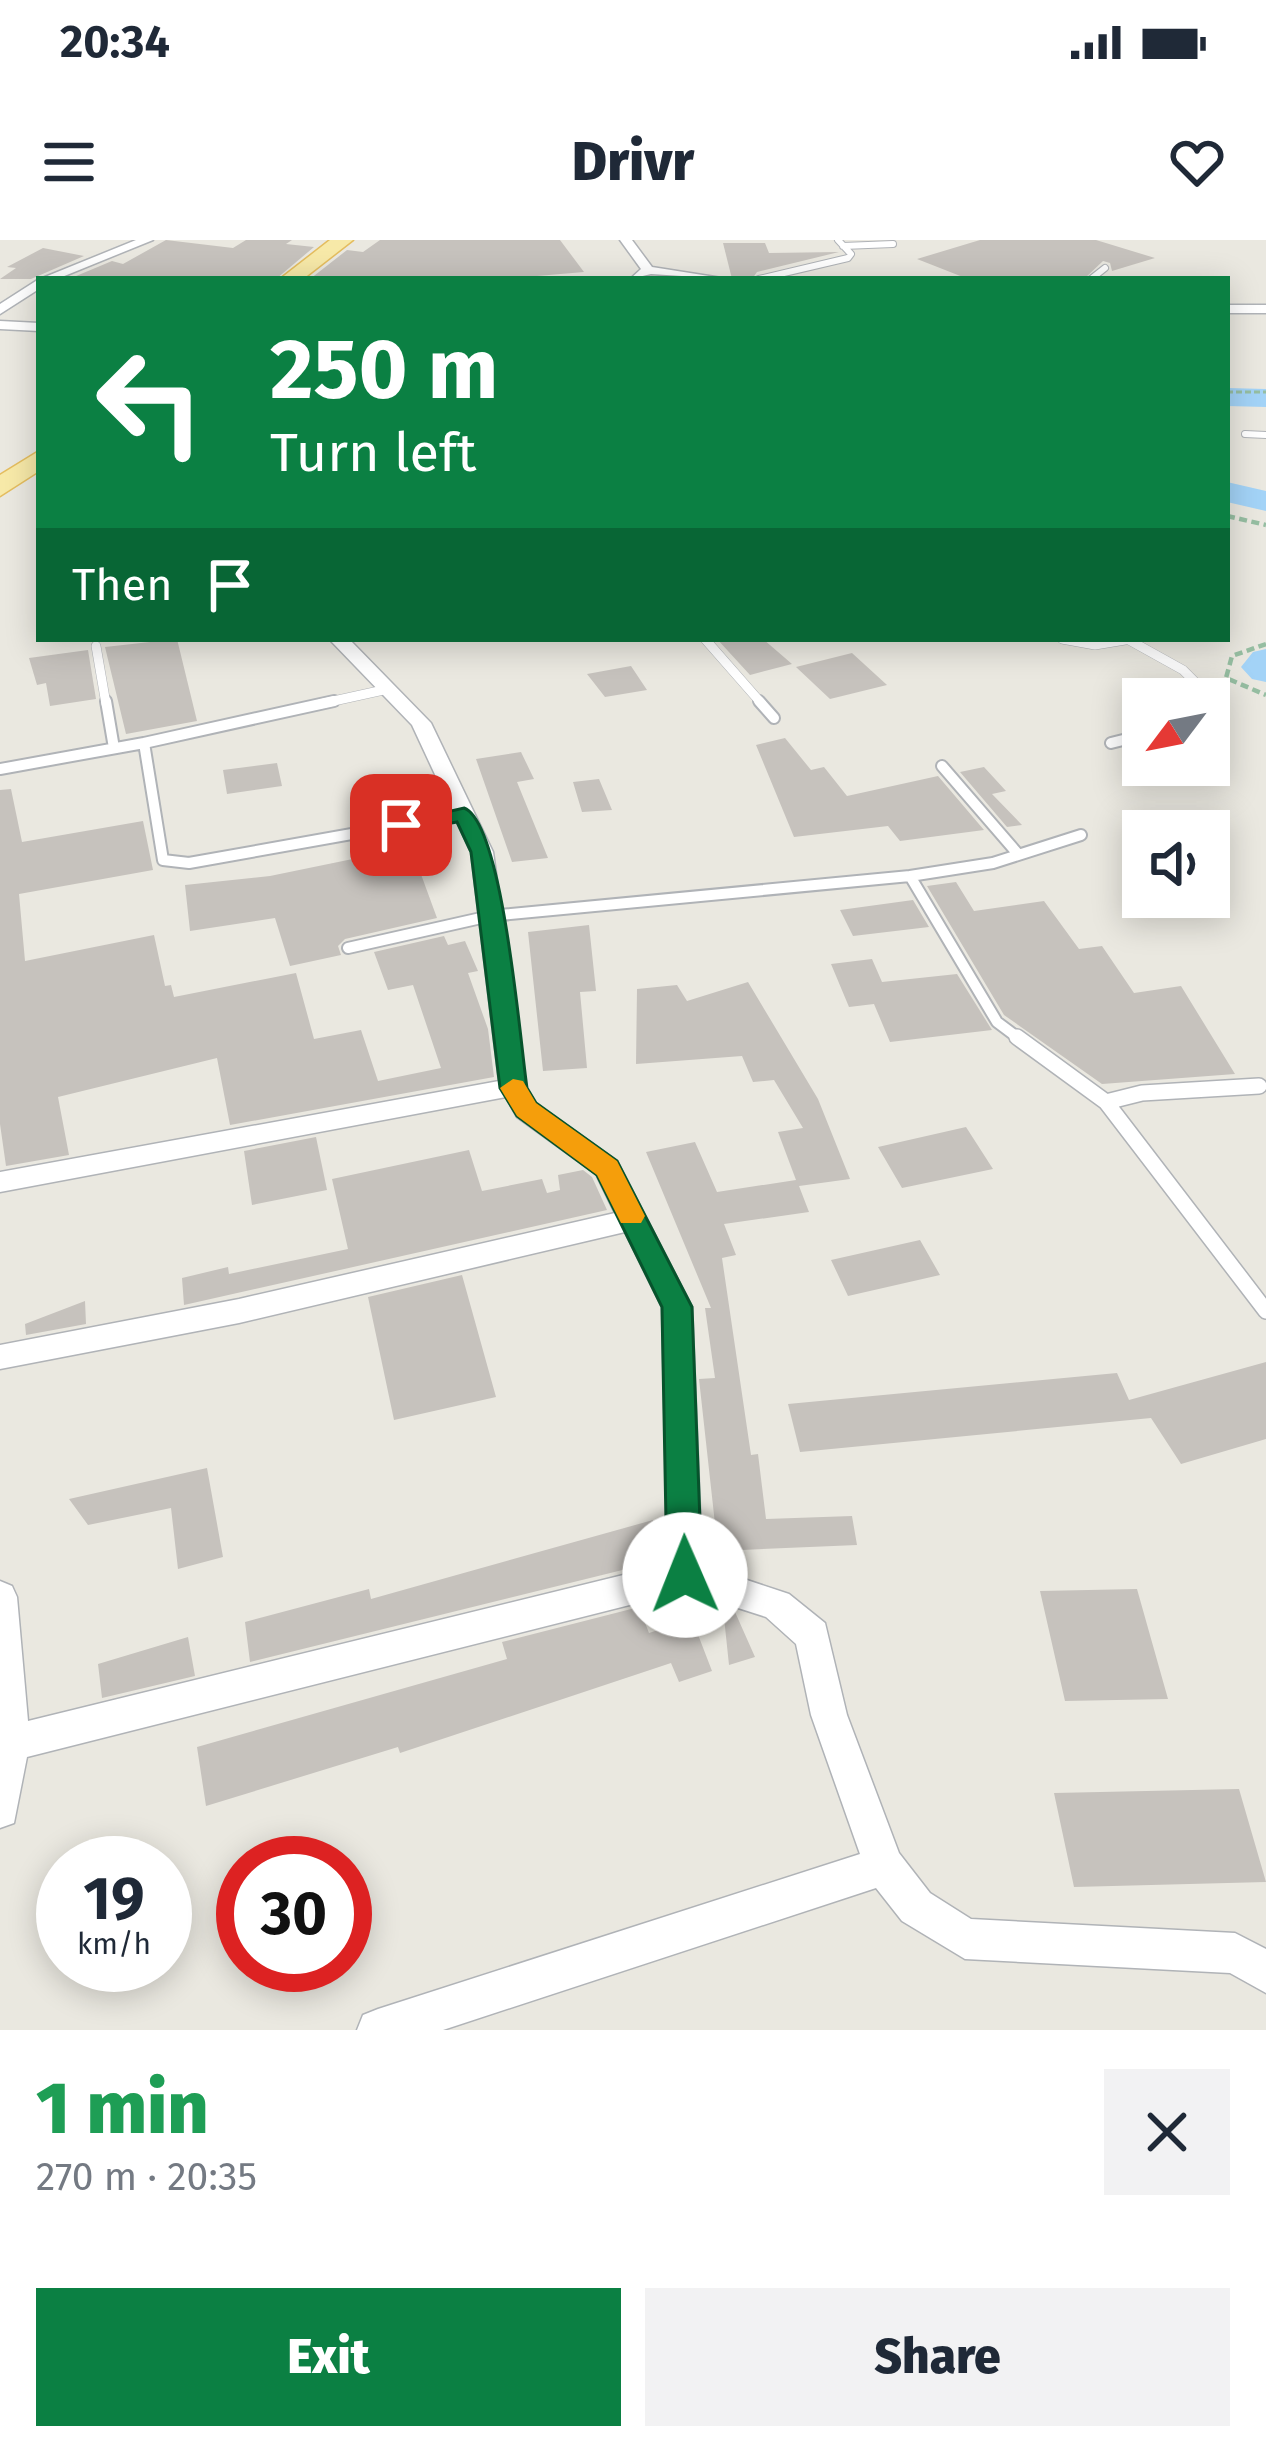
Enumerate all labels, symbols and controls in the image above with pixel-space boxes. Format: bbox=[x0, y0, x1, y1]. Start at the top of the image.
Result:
text: 20:34 bbox=[60, 15, 170, 69]
icon: menu bbox=[36, 129, 102, 195]
icon: heart bbox=[1164, 129, 1230, 195]
text: Drivr bbox=[572, 130, 694, 194]
text: 250 m bbox=[270, 319, 498, 420]
icon: left bbox=[72, 324, 228, 480]
text: Turn left bbox=[270, 421, 477, 485]
icon: arrive bbox=[197, 552, 263, 618]
text: Then bbox=[72, 558, 173, 612]
north arrow bbox=[1122, 678, 1230, 786]
map controls bbox=[1122, 678, 1230, 918]
pin bbox=[350, 774, 452, 876]
icon: arrive bbox=[368, 792, 434, 858]
button: sound bbox=[1122, 810, 1230, 918]
position arrow bbox=[622, 1512, 748, 1638]
speed limit sign: 30 bbox=[216, 1836, 372, 1992]
text: 19 bbox=[83, 1863, 145, 1935]
text: km/h bbox=[77, 1926, 151, 1962]
text: 1 min bbox=[36, 2066, 209, 2152]
button: close bbox=[1104, 2069, 1230, 2195]
text: 270 m · 20:35 bbox=[36, 2154, 257, 2200]
button: Exit bbox=[36, 2288, 621, 2426]
button: Share bbox=[645, 2288, 1230, 2426]

